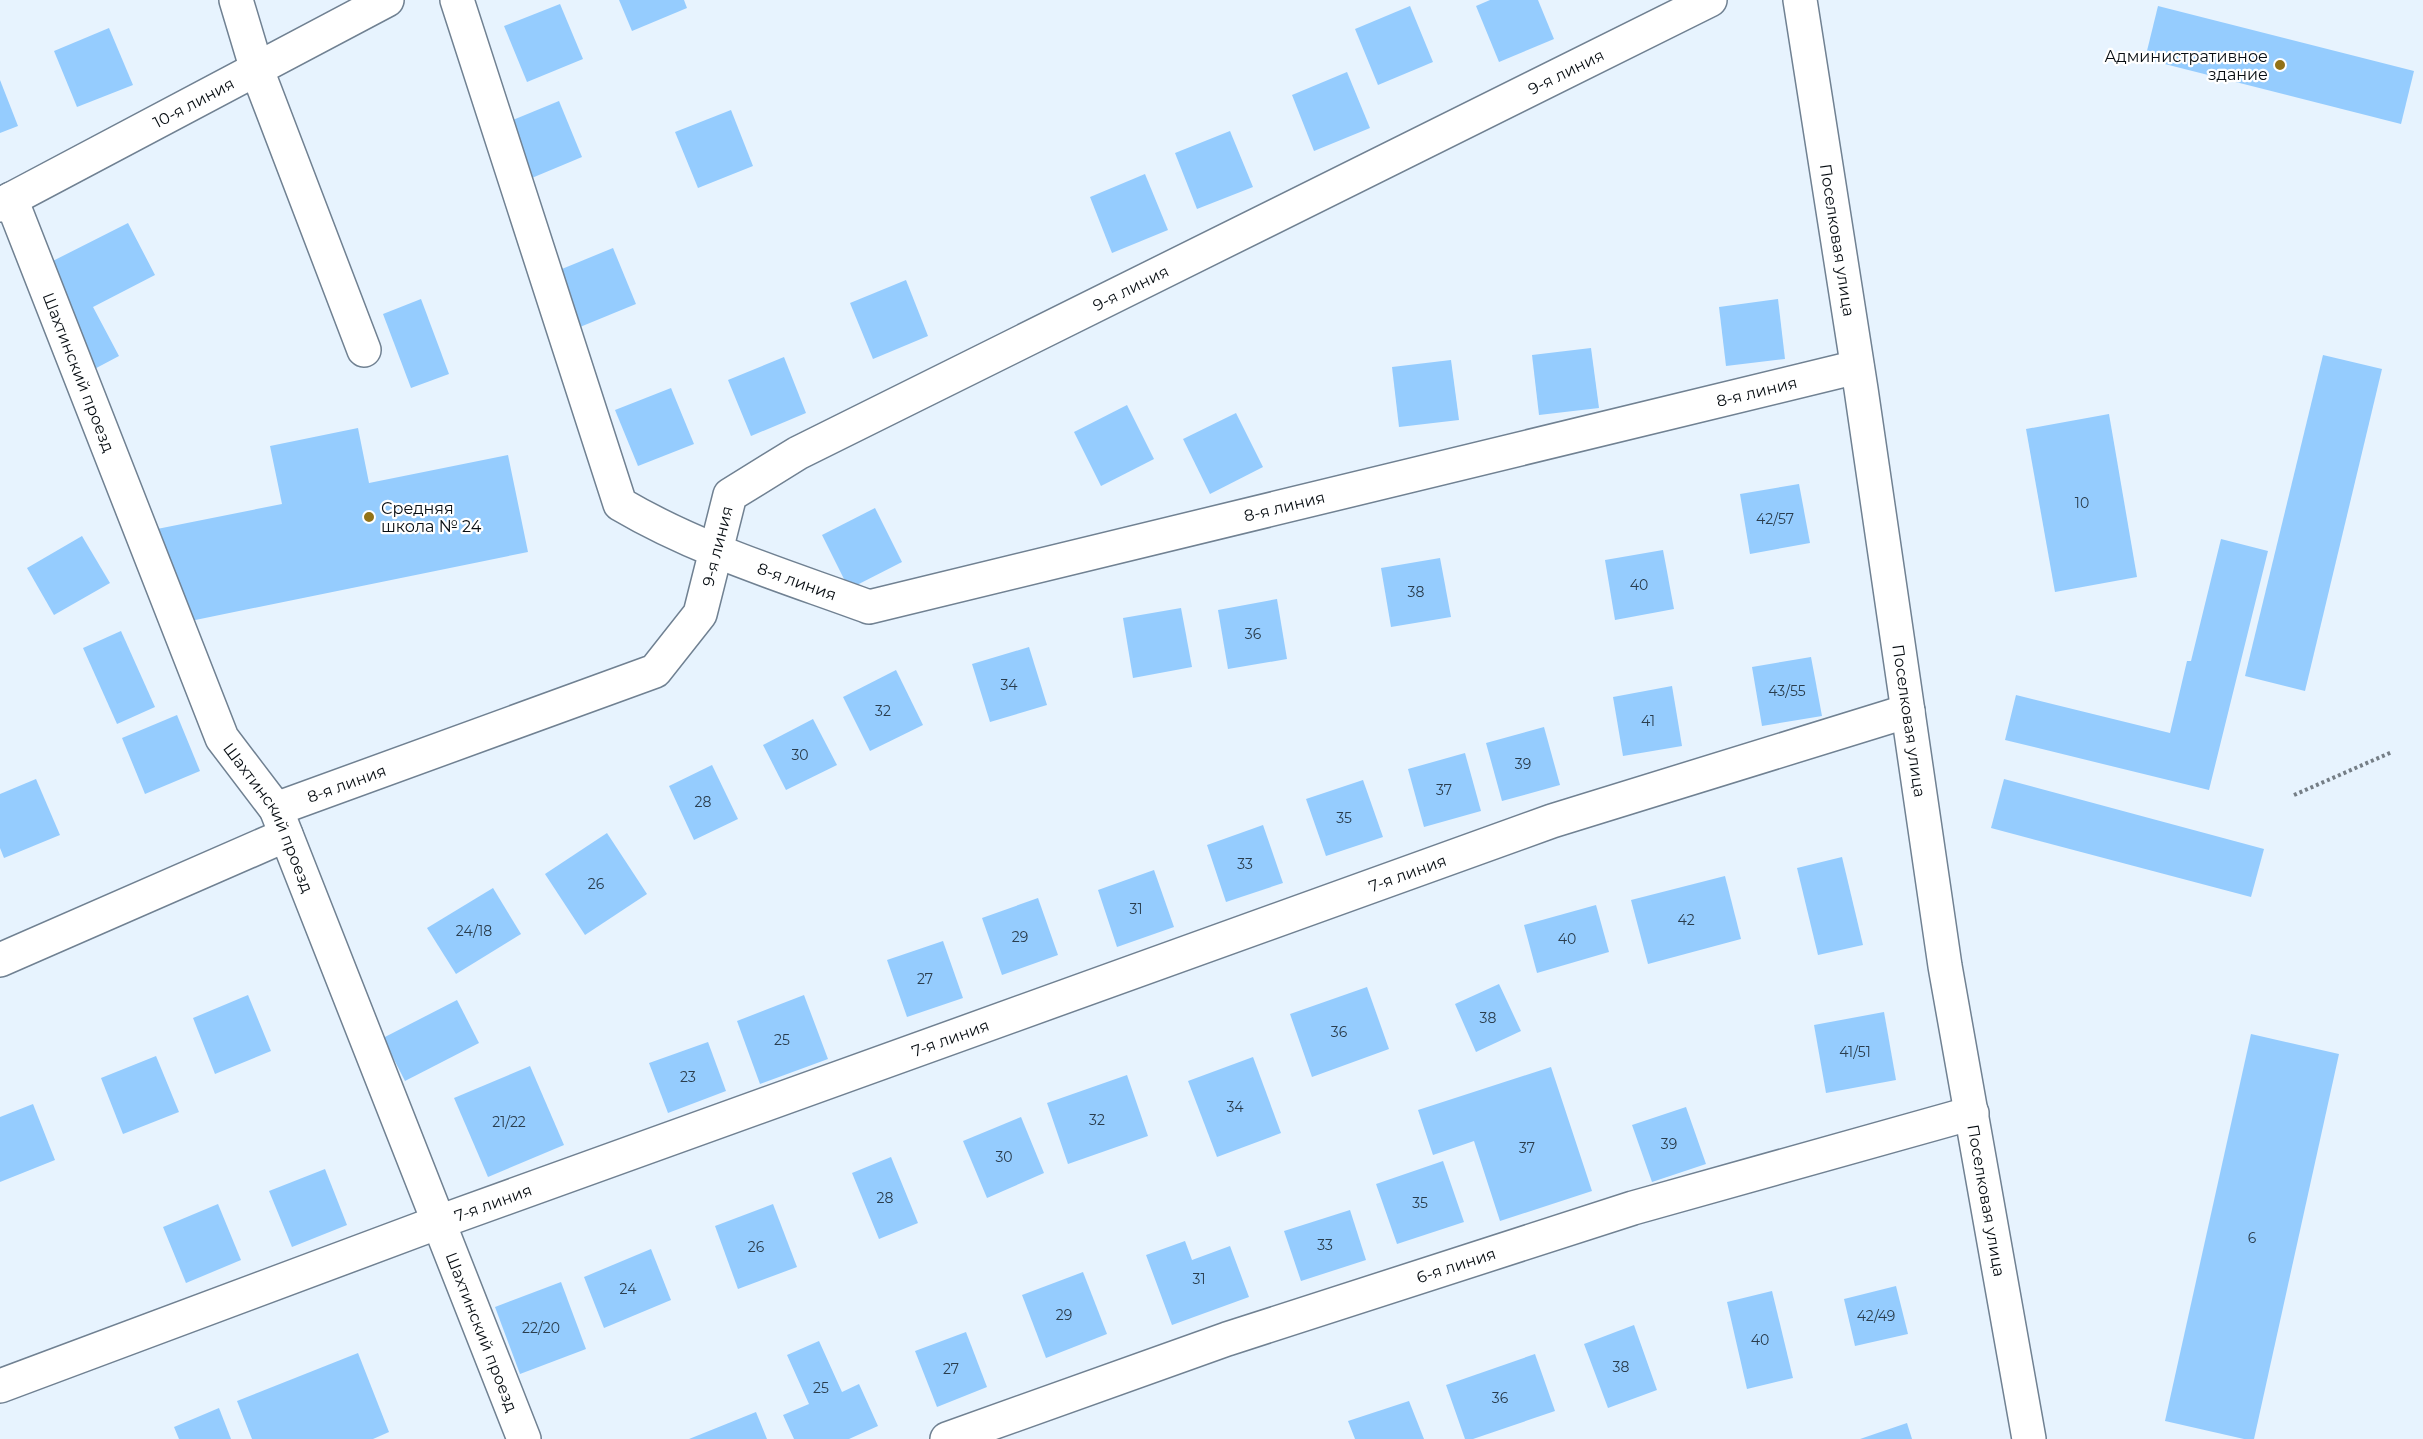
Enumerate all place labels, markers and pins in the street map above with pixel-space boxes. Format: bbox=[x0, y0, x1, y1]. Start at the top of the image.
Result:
place label: Административное здание bbox=[2104, 47, 2268, 84]
marker: Административное здание bbox=[2273, 58, 2287, 72]
place label: Средняя школа № 24 bbox=[381, 499, 482, 536]
marker: Средняя школа № 24 bbox=[362, 510, 376, 524]

